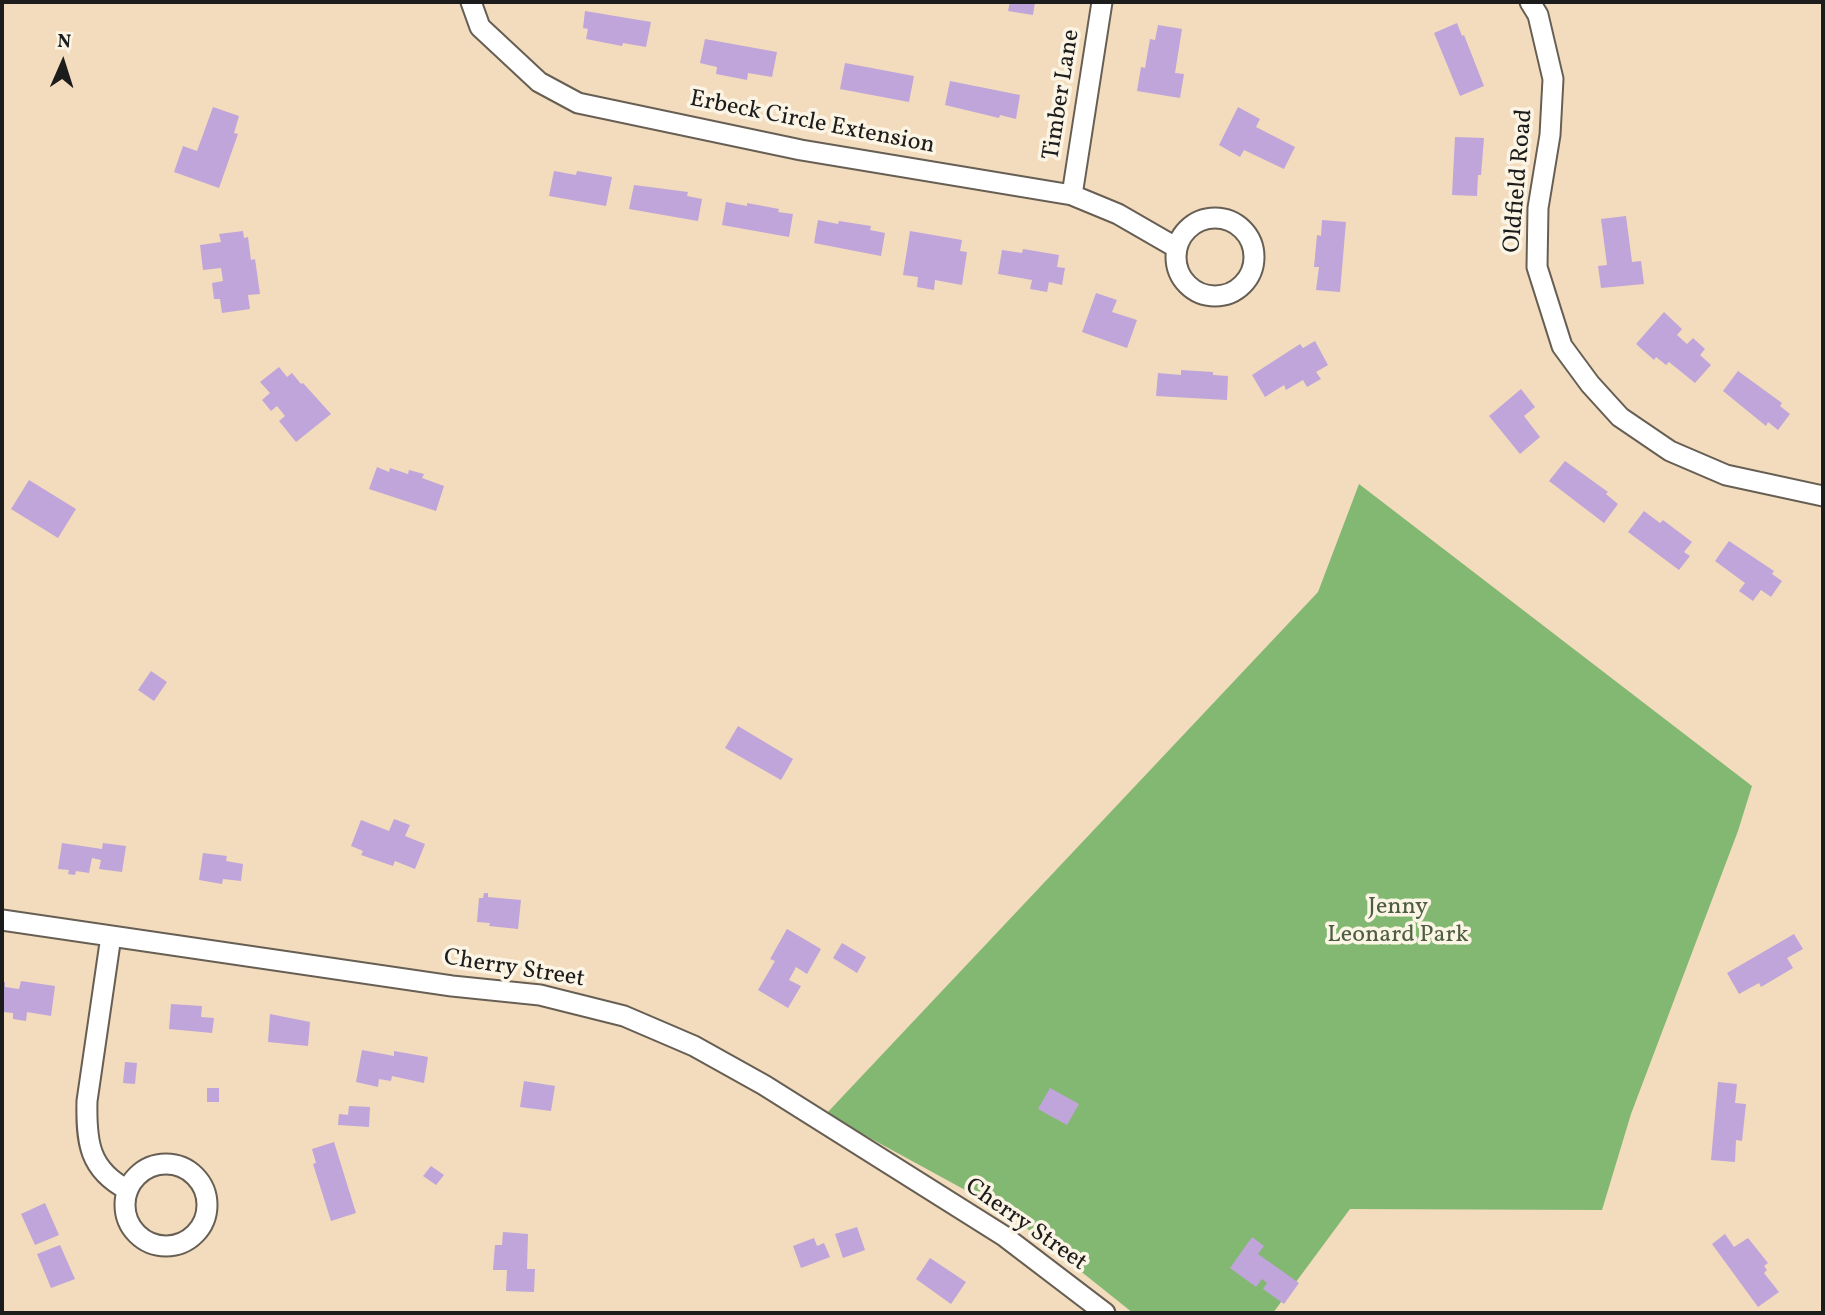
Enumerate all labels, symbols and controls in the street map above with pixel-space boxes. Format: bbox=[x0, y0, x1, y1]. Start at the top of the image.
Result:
north arrow bbox=[28, 28, 98, 98]
street label: Timber Lane bbox=[1038, 28, 1088, 162]
text: N bbox=[57, 29, 72, 55]
street label: Erbeck Circle Extension bbox=[687, 86, 937, 162]
street label: Oldfield Road bbox=[1499, 108, 1541, 254]
park label: Jenny Leonard Park bbox=[1327, 895, 1469, 951]
street label: Cherry Street bbox=[442, 945, 586, 995]
street label: Cherry Street bbox=[959, 1173, 1091, 1279]

